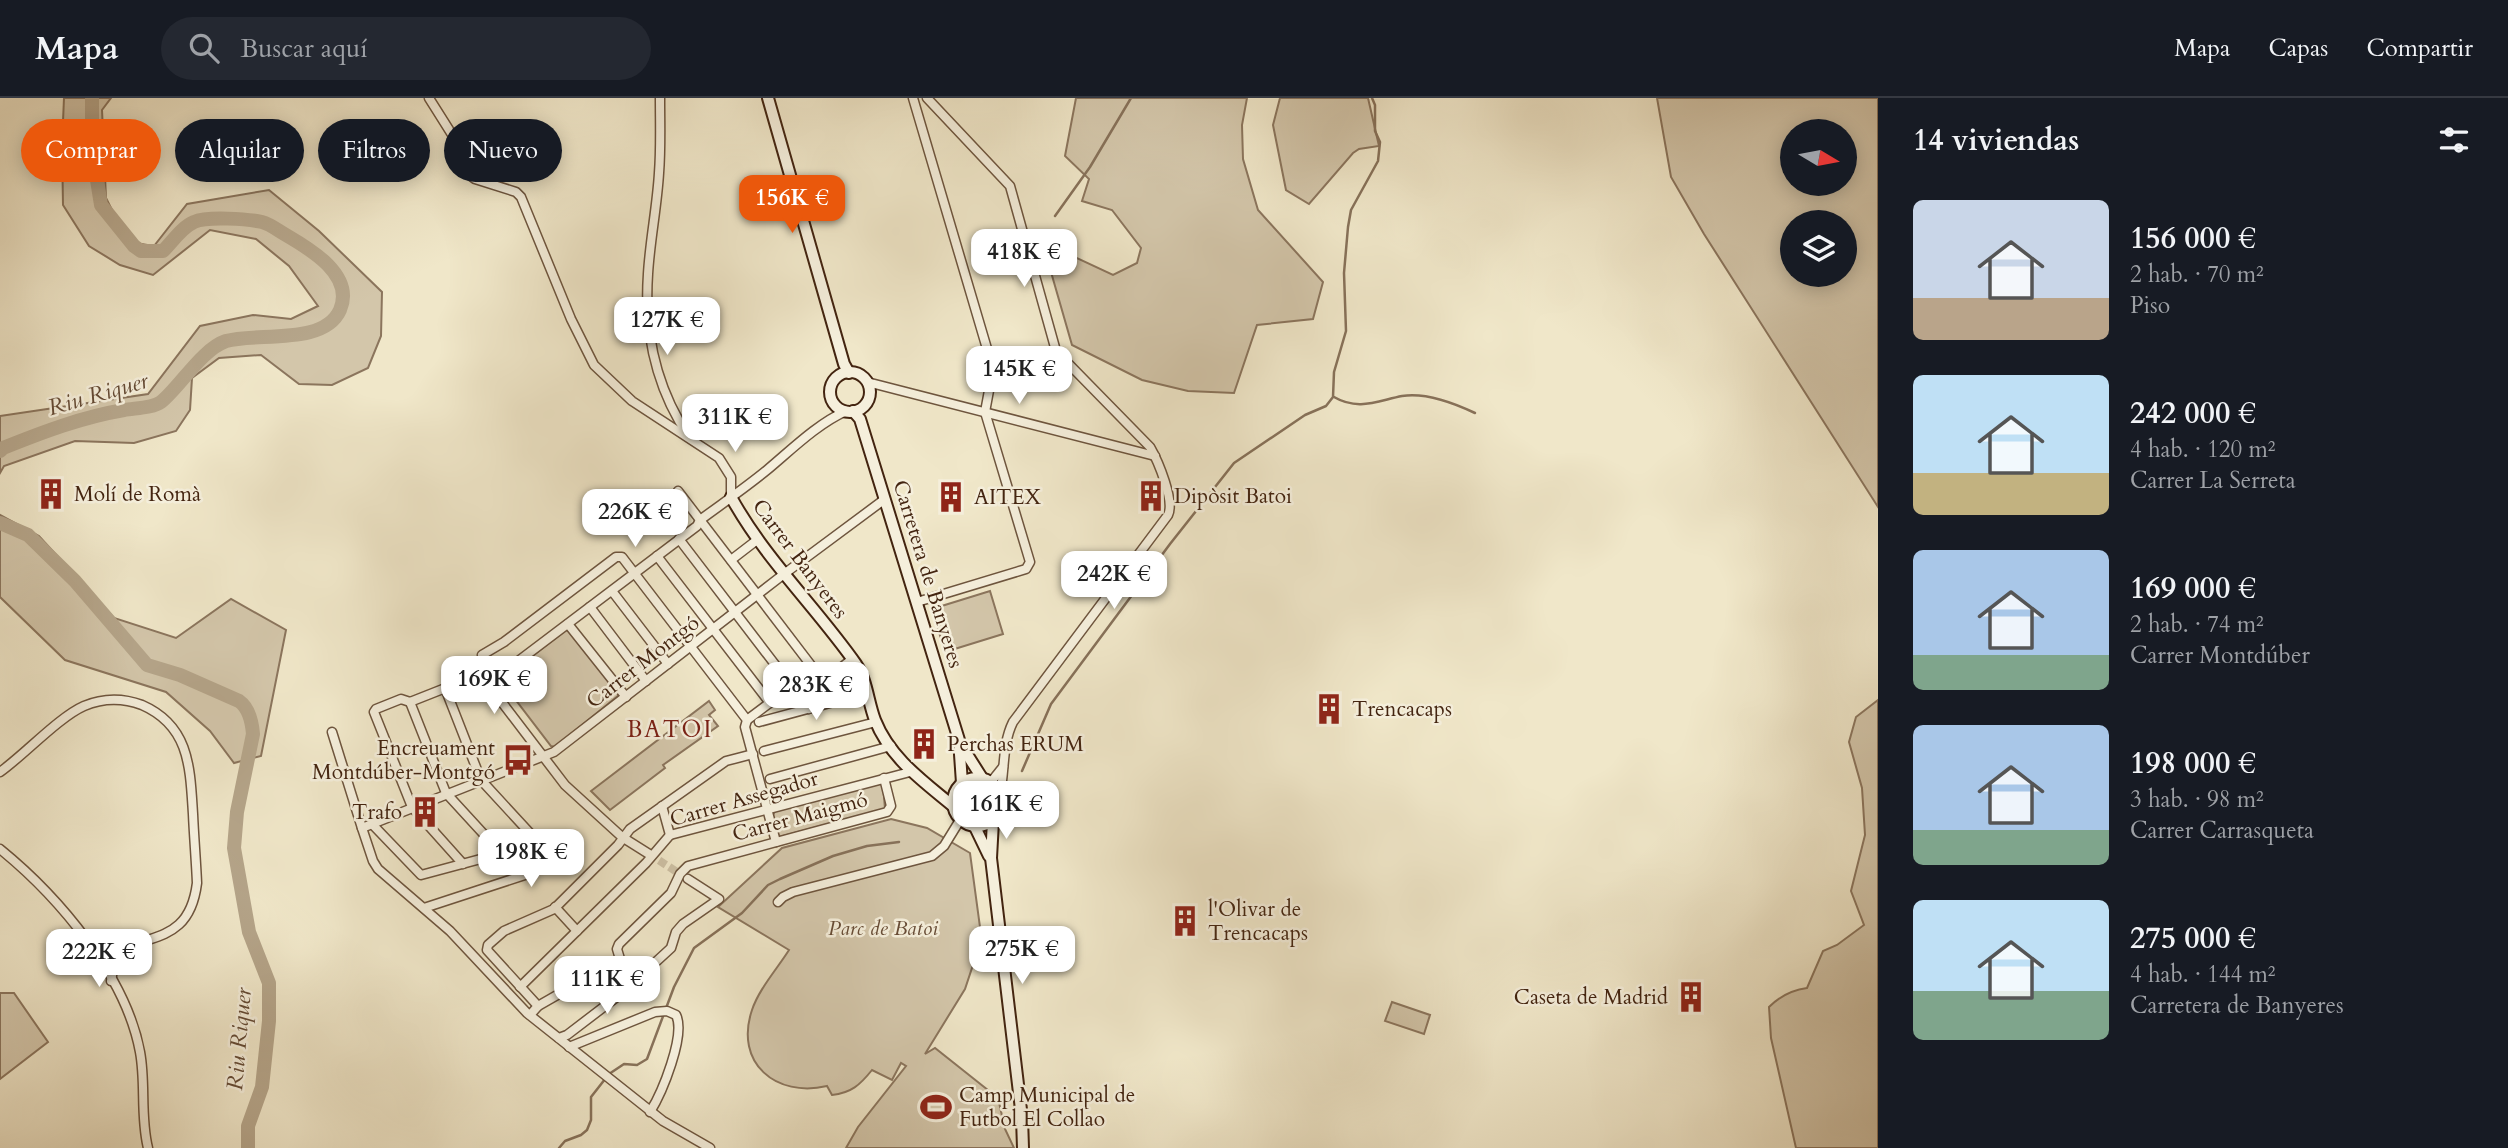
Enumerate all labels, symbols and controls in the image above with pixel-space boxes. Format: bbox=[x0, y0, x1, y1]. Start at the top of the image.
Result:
search box bbox=[161, 17, 651, 80]
text: Mapa bbox=[35, 26, 119, 71]
icon: search bbox=[185, 29, 223, 67]
text: Buscar aquí bbox=[241, 31, 368, 66]
text: Mapa bbox=[2174, 32, 2230, 65]
text: Capas bbox=[2268, 32, 2328, 65]
text: Compartir bbox=[2366, 32, 2473, 65]
chip: Comprar bbox=[21, 119, 161, 182]
chip: Alquilar bbox=[175, 119, 304, 182]
chip: Filtros bbox=[318, 119, 430, 182]
chip: Nuevo bbox=[444, 119, 562, 182]
north arrow bbox=[1780, 119, 1857, 196]
map controls bbox=[1780, 119, 1857, 287]
text: 14 viviendas bbox=[1913, 120, 2079, 161]
icon: filters bbox=[2435, 121, 2473, 159]
pin: 156K € bbox=[735, 176, 849, 235]
text: 156K € bbox=[755, 182, 829, 213]
button: layers bbox=[1780, 210, 1857, 287]
text: 156 000 € bbox=[2130, 218, 2256, 259]
icon: home bbox=[1969, 228, 2053, 312]
pin: 418K € bbox=[967, 230, 1081, 289]
text: 418K € bbox=[987, 236, 1061, 267]
text: 2 hab. · 70 m² bbox=[2130, 259, 2264, 290]
text: Piso bbox=[2130, 290, 2170, 321]
pin: 127K € bbox=[610, 298, 724, 357]
text: 127K € bbox=[630, 304, 704, 335]
pin: 145K € bbox=[962, 346, 1076, 406]
text: 145K € bbox=[982, 353, 1056, 384]
water label: Riu Riquer bbox=[44, 365, 153, 423]
text: 242 000 € bbox=[2130, 393, 2256, 434]
pin: 311K € bbox=[678, 394, 792, 454]
text: 311K € bbox=[698, 401, 772, 432]
icon: home bbox=[1969, 403, 2053, 487]
text: 4 hab. · 120 m² bbox=[2130, 434, 2276, 465]
text: Carrer La Serreta bbox=[2130, 465, 2296, 496]
building icon: Molí de Romà bbox=[34, 477, 68, 511]
street label: Carretera de Banyeres bbox=[886, 477, 970, 671]
building icon: Dipòsit Batoi bbox=[1134, 479, 1168, 513]
place label: Molí de Romà bbox=[74, 480, 201, 509]
building icon: AITEX bbox=[934, 480, 968, 514]
place label: Dipòsit Batoi bbox=[1174, 482, 1292, 511]
place label: AITEX bbox=[974, 483, 1041, 512]
pin: 226K € bbox=[578, 490, 692, 549]
street label: Carrer Banyeres bbox=[745, 493, 855, 625]
text: 226K € bbox=[598, 496, 672, 527]
pin: 242K € bbox=[1057, 552, 1171, 611]
text: 242K € bbox=[1077, 558, 1151, 589]
text: 169 000 € bbox=[2130, 568, 2256, 609]
icon: home bbox=[1969, 578, 2053, 662]
street label: Carrer Montgó bbox=[580, 609, 706, 715]
text: 2 hab. · 74 m² bbox=[2130, 609, 2264, 640]
text: Carrer Montdúber bbox=[2130, 640, 2310, 671]
pin: 169K € bbox=[437, 656, 551, 716]
pin: 283K € bbox=[759, 662, 873, 722]
text: 169K € bbox=[457, 663, 531, 694]
text: 283K € bbox=[779, 669, 853, 700]
building icon: Trencacaps bbox=[1312, 692, 1346, 726]
place label: Trencacaps bbox=[1352, 695, 1452, 724]
district label: BATOI bbox=[627, 714, 713, 745]
building icon: Perchas ERUM bbox=[907, 727, 941, 761]
place label: Perchas ERUM bbox=[947, 730, 1084, 759]
place label: Encreuament Montdúber-Montgó bbox=[312, 734, 495, 787]
bus stop icon: Encreuament Montdúber-Montgó bbox=[501, 743, 535, 777]
text: 198 000 € bbox=[2130, 743, 2256, 784]
icon: home bbox=[1969, 753, 2053, 837]
street label: Carrer Assegador bbox=[667, 764, 822, 834]
pin: 161K € bbox=[949, 782, 1063, 841]
text: 3 hab. · 98 m² bbox=[2130, 784, 2264, 815]
street label: Carrer Maigmó bbox=[729, 785, 871, 849]
text: 161K € bbox=[969, 788, 1043, 819]
building icon: Trafo bbox=[408, 795, 442, 829]
place label: Trafo bbox=[352, 798, 402, 827]
text: Carrer Carrasqueta bbox=[2130, 815, 2314, 846]
pin: 198K € bbox=[474, 830, 588, 889]
text: 198K € bbox=[494, 836, 568, 867]
place label: l'Olivar de Trencacaps bbox=[1208, 895, 1308, 948]
building icon: l'Olivar de Trencacaps bbox=[1168, 904, 1202, 938]
park label: Parc de Batoi bbox=[828, 914, 938, 943]
text: 275 000 € bbox=[2130, 918, 2256, 959]
pin: 275K € bbox=[965, 926, 1079, 986]
icon: home bbox=[1969, 928, 2053, 1012]
pin: 222K € bbox=[42, 930, 156, 989]
text: 275K € bbox=[985, 933, 1059, 964]
text: 222K € bbox=[62, 936, 136, 967]
pin: 111K € bbox=[550, 956, 664, 1016]
text: 4 hab. · 144 m² bbox=[2130, 959, 2276, 990]
text: 111K € bbox=[570, 963, 644, 994]
building icon: Caseta de Madrid bbox=[1674, 980, 1708, 1014]
place label: Caseta de Madrid bbox=[1514, 983, 1668, 1012]
water label: Riu Riquer bbox=[219, 985, 259, 1092]
text: Carretera de Banyeres bbox=[2130, 990, 2344, 1021]
place label: Camp Municipal de Futbol El Collao bbox=[959, 1081, 1135, 1134]
sports icon: Camp Municipal de Futbol El Collao bbox=[919, 1090, 953, 1124]

